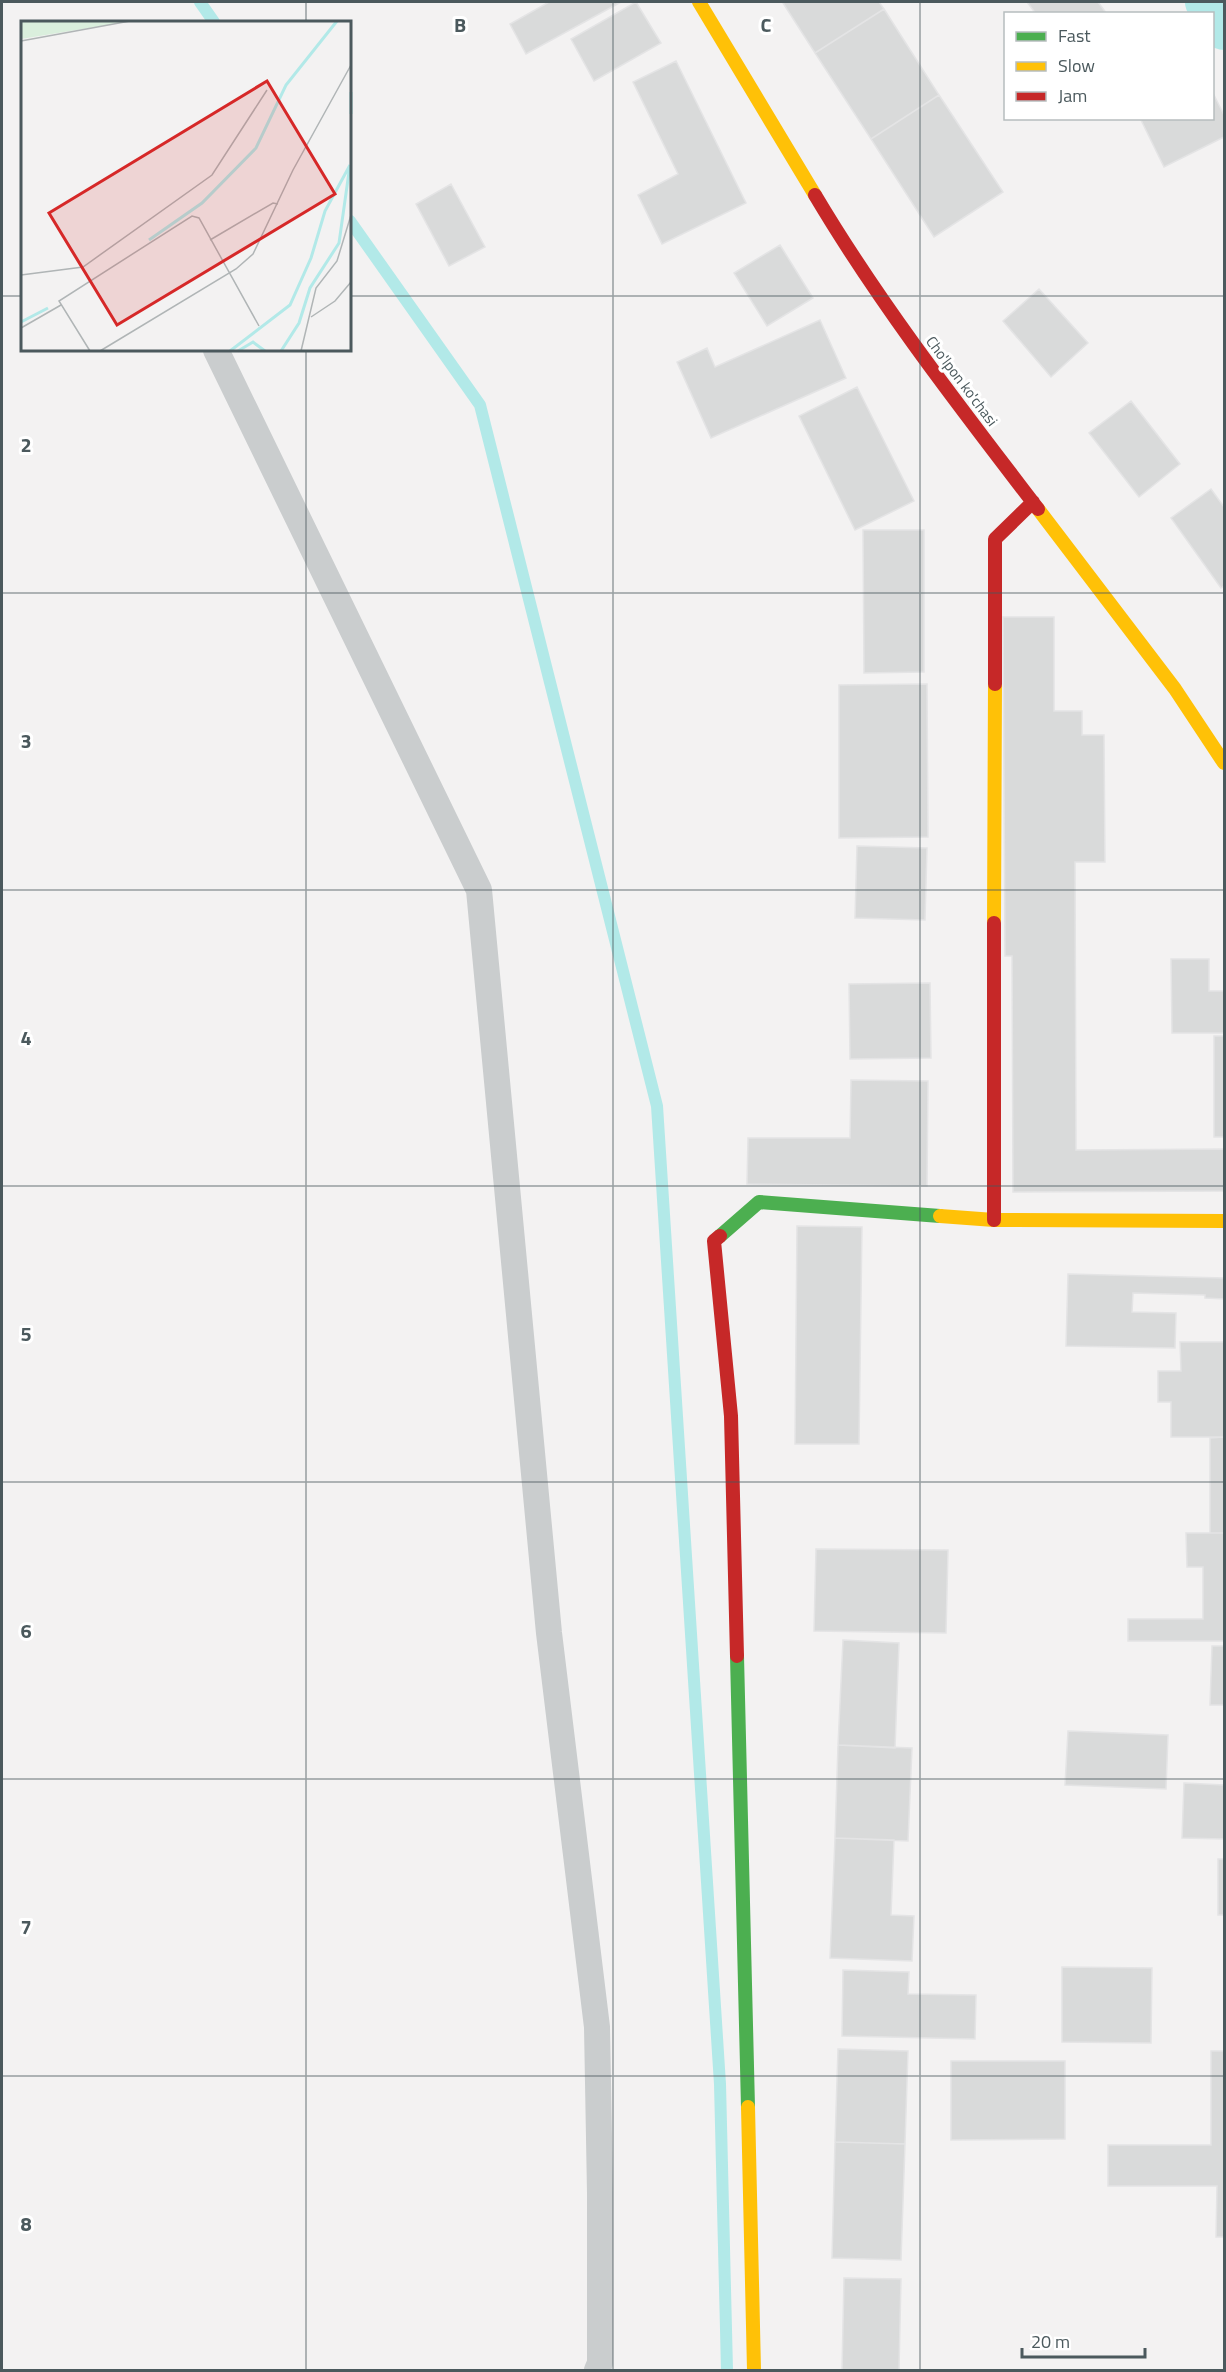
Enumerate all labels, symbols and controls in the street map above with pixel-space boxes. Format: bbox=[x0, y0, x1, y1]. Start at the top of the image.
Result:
text: B bbox=[454, 9, 466, 40]
text: C bbox=[761, 9, 772, 40]
legend bbox=[1004, 12, 1214, 120]
inset map bbox=[21, 21, 351, 351]
text: Fast bbox=[1058, 22, 1091, 49]
text: Slow bbox=[1058, 52, 1095, 79]
text: Jam bbox=[1058, 82, 1087, 109]
street label: Cho'lpon ko'chasi bbox=[920, 331, 1004, 431]
text: 2 bbox=[20, 429, 32, 460]
text: 3 bbox=[20, 725, 32, 756]
text: 4 bbox=[20, 1022, 32, 1053]
text: 5 bbox=[20, 1318, 32, 1349]
text: 6 bbox=[20, 1615, 32, 1646]
text: 7 bbox=[20, 1911, 32, 1942]
text: 8 bbox=[20, 2208, 32, 2239]
scale bar bbox=[1022, 2321, 1145, 2359]
text: 20 m bbox=[1031, 2328, 1070, 2355]

